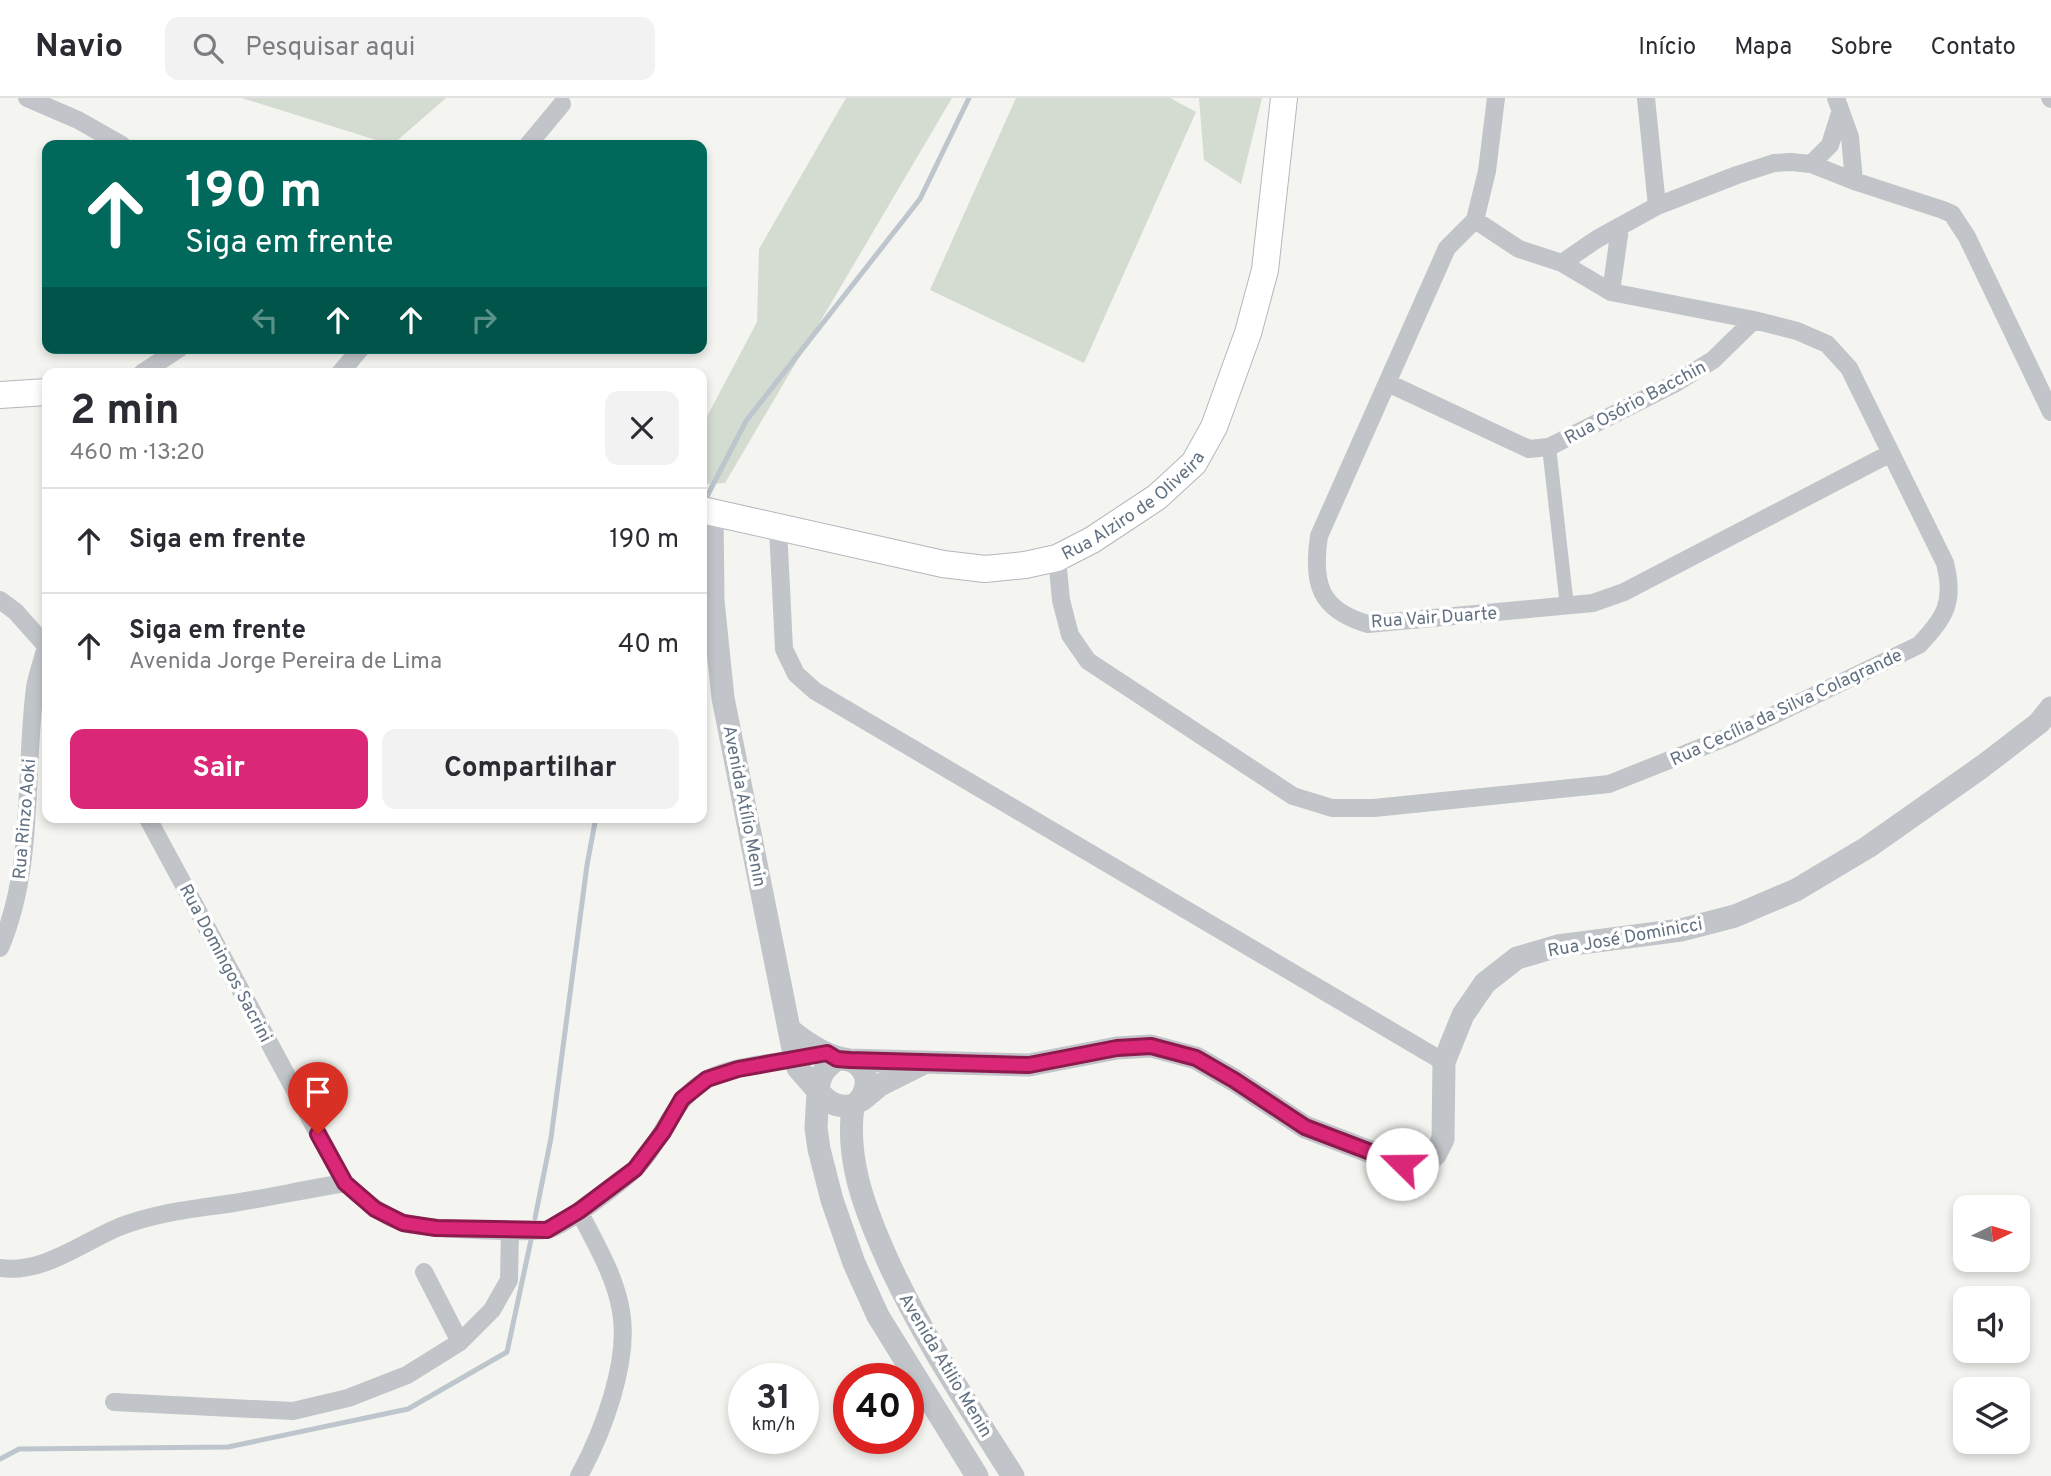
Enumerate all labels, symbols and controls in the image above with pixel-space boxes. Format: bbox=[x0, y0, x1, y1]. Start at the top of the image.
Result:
search box bbox=[165, 17, 655, 80]
text: Navio bbox=[35, 27, 123, 69]
icon: search bbox=[189, 29, 227, 67]
text: Pesquisar aqui bbox=[245, 32, 415, 65]
text: Início bbox=[1638, 33, 1696, 63]
text: Mapa bbox=[1734, 33, 1792, 63]
text: Sobre bbox=[1830, 33, 1893, 63]
text: Contato bbox=[1931, 33, 2016, 63]
text: 190 m bbox=[185, 163, 322, 225]
icon: ahead bbox=[70, 168, 161, 259]
text: Siga em frente bbox=[185, 224, 393, 264]
icon: left bbox=[246, 301, 284, 339]
icon: ahead bbox=[319, 301, 357, 339]
icon: ahead bbox=[392, 301, 430, 339]
icon: right bbox=[465, 301, 503, 339]
street label: Rua Osório Bacchin bbox=[1561, 356, 1710, 450]
text: 2 min bbox=[70, 386, 180, 439]
button: close bbox=[605, 391, 679, 465]
text: 460 m · 13:20 bbox=[70, 439, 205, 468]
street label: Rua Alziro de Oliveira bbox=[1058, 448, 1211, 567]
icon: ahead bbox=[70, 522, 108, 560]
text: Siga em frente bbox=[129, 524, 306, 557]
text: 190 m bbox=[609, 524, 679, 557]
street label: Rua Vair Duarte bbox=[1370, 603, 1498, 634]
text: Siga em frente bbox=[129, 615, 306, 648]
icon: ahead bbox=[70, 627, 108, 665]
text: 40 m bbox=[618, 629, 679, 662]
street label: Rua Cecília da Silva Colagrande bbox=[1667, 644, 1906, 772]
text: Avenida Jorge Pereira de Lima bbox=[129, 648, 442, 677]
street label: Avenida Atílio Menin bbox=[717, 723, 770, 889]
button: Sair bbox=[70, 729, 368, 809]
button: Compartilhar bbox=[382, 729, 679, 809]
street label: Rua Rinzo Aoki bbox=[9, 758, 42, 880]
street label: Rua Domingos Sacrini bbox=[173, 880, 276, 1047]
street label: Rua José Dominicci bbox=[1546, 914, 1704, 963]
pin bbox=[288, 1062, 348, 1134]
icon: arrive bbox=[299, 1073, 337, 1111]
position arrow bbox=[1365, 1127, 1439, 1201]
north arrow bbox=[1953, 1195, 2030, 1272]
map controls bbox=[1953, 1195, 2030, 1454]
button: sound bbox=[1953, 1286, 2030, 1363]
street label: Avenida Atilio Menin bbox=[893, 1290, 997, 1442]
speed limit sign: 40 bbox=[833, 1363, 924, 1454]
text: 31 bbox=[756, 1377, 791, 1421]
button: layers bbox=[1953, 1377, 2030, 1454]
text: km/h bbox=[752, 1414, 795, 1437]

